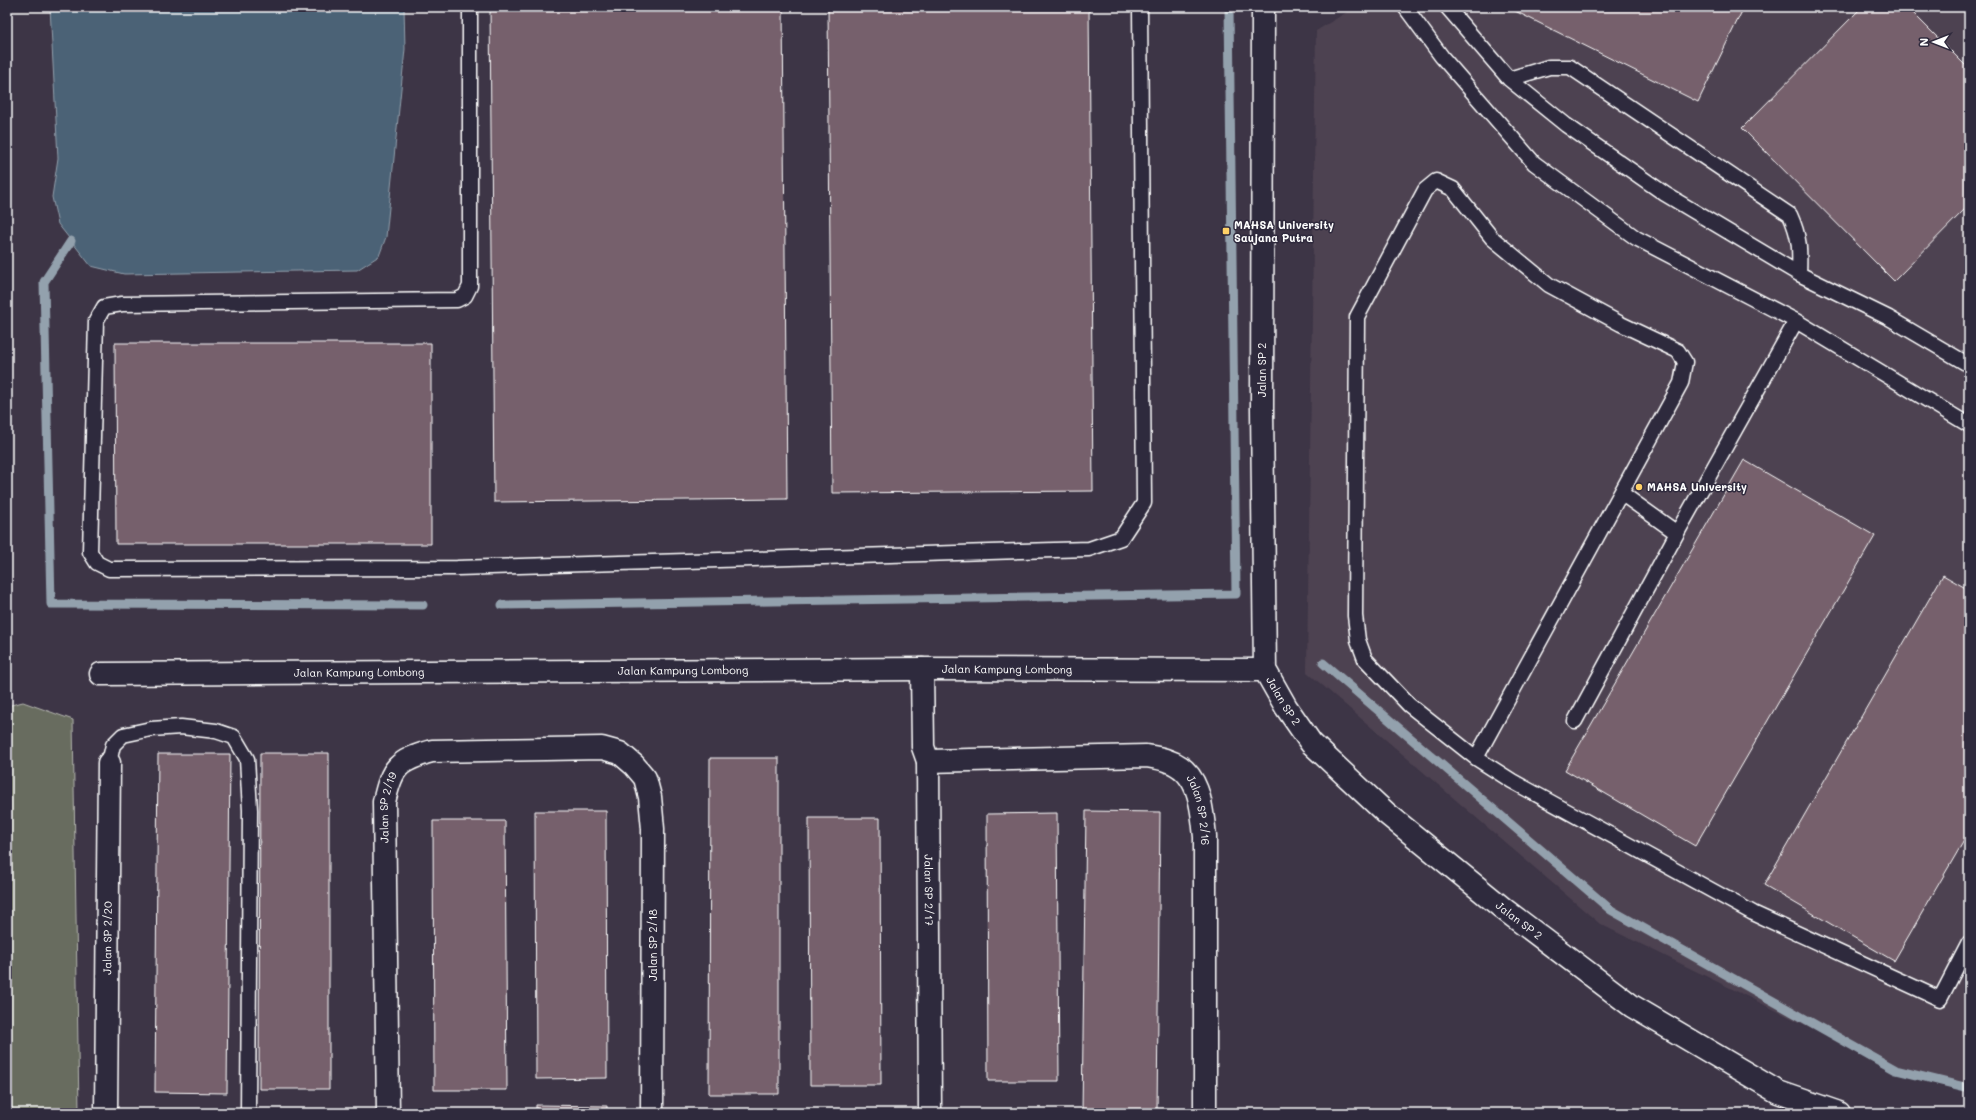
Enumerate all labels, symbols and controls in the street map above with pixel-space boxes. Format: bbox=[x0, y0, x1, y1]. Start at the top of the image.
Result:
north arrow bbox=[1914, 22, 1954, 62]
text: N bbox=[1916, 38, 1931, 46]
place label: MAHSA University Saujana Putra bbox=[1234, 217, 1334, 245]
marker: MAHSA University Saujana Putra bbox=[1221, 226, 1231, 236]
street label: Jalan SP 2 bbox=[1254, 343, 1269, 397]
place label: MAHSA University bbox=[1647, 479, 1747, 494]
marker: MAHSA University bbox=[1634, 482, 1644, 492]
street label: Jalan Kampung Lombong bbox=[942, 661, 1072, 676]
street label: Jalan Kampung Lombong bbox=[618, 662, 748, 678]
street label: Jalan Kampung Lombong bbox=[294, 664, 424, 680]
street label: Jalan SP 2 bbox=[1263, 674, 1304, 728]
street label: Jalan SP 2/19 bbox=[376, 769, 400, 843]
street label: Jalan SP 2/16 bbox=[1183, 771, 1213, 845]
street label: Jalan SP 2/17 bbox=[922, 854, 937, 926]
street label: Jalan SP 2 bbox=[1493, 898, 1546, 943]
street label: Jalan SP 2/20 bbox=[99, 901, 115, 975]
street label: Jalan SP 2/18 bbox=[645, 909, 660, 981]

